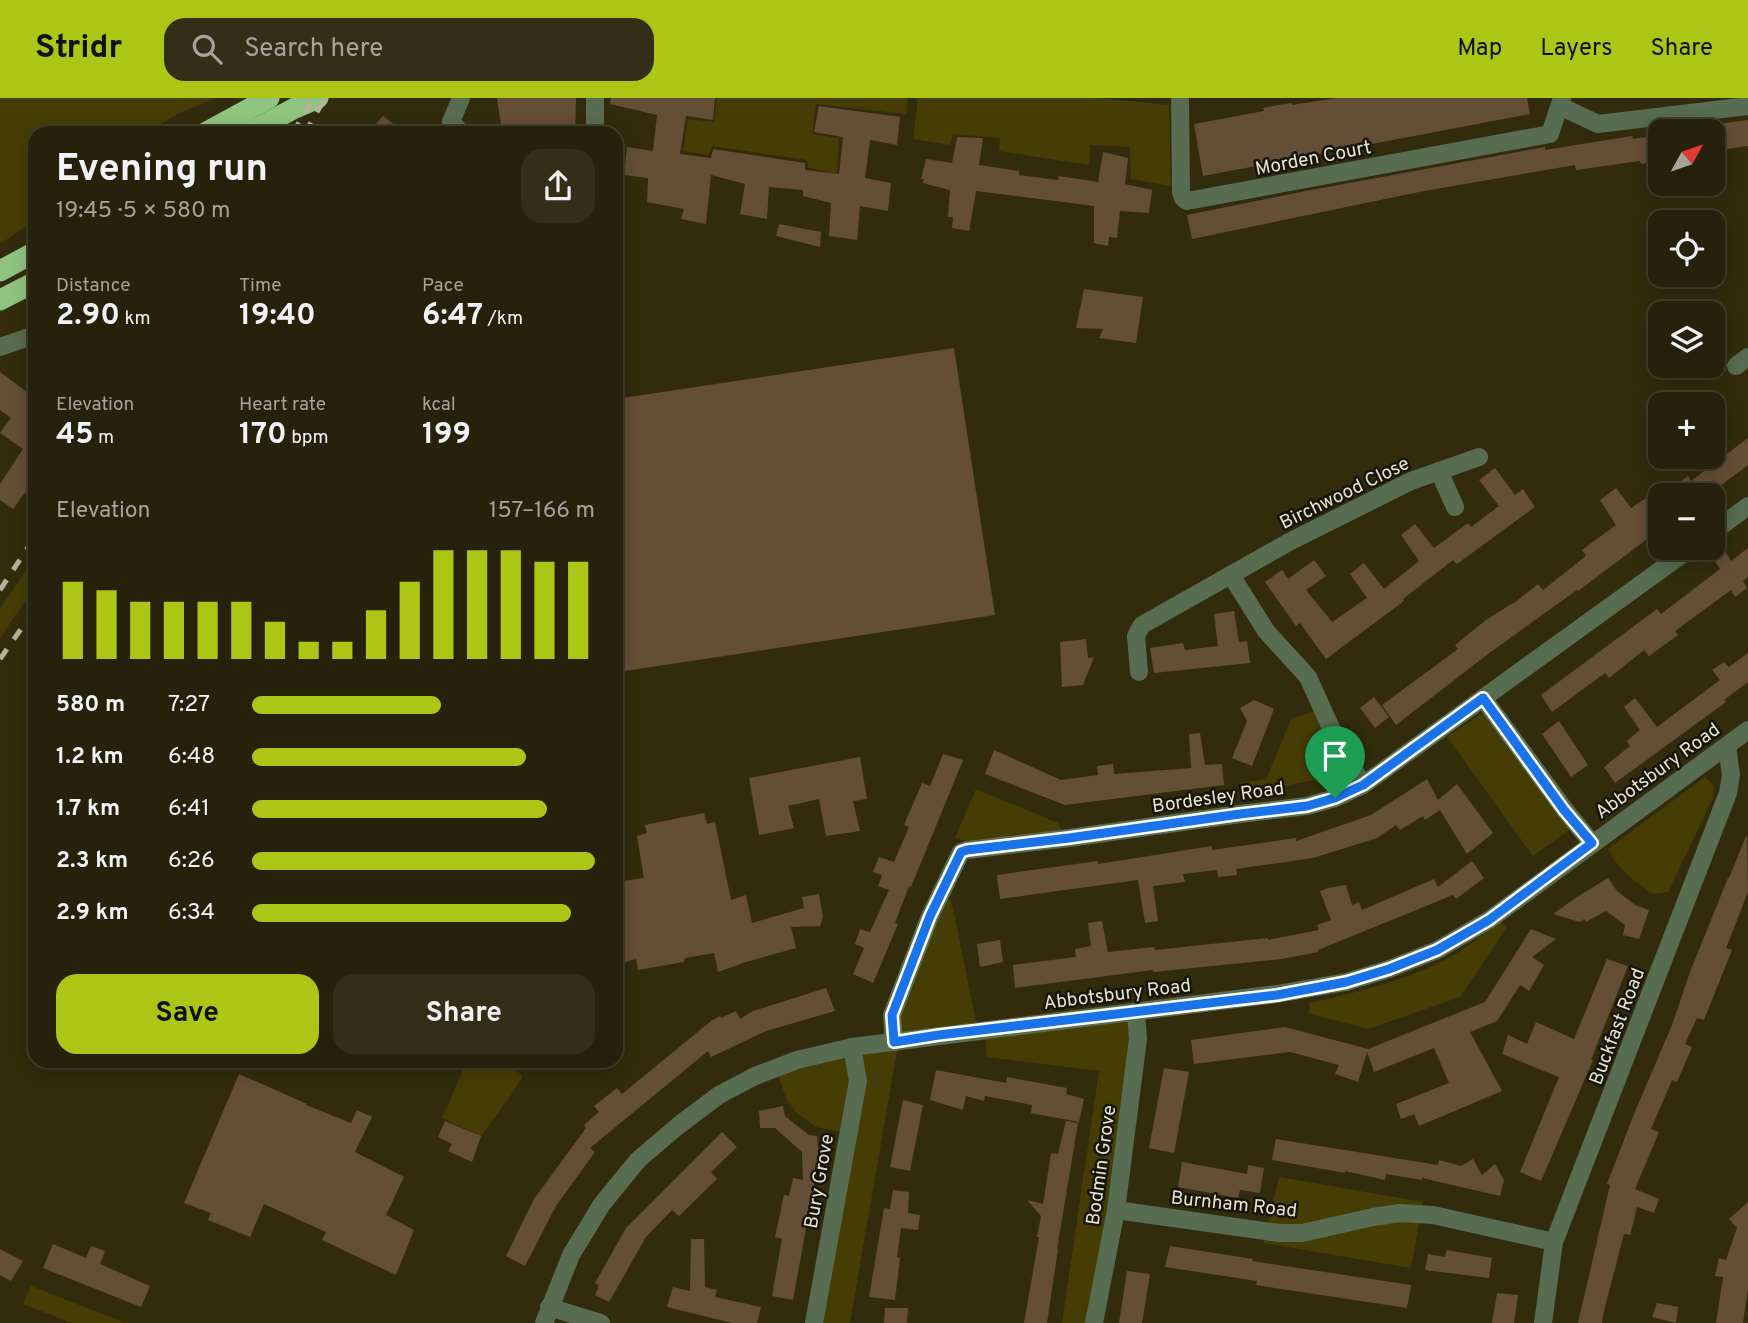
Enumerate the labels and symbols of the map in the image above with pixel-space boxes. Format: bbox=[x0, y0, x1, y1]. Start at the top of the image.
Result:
north arrow bbox=[1648, 119, 1726, 196]
street label: Morden Court bbox=[1253, 136, 1373, 182]
street label: Birchwood Close bbox=[1276, 452, 1414, 536]
street label: Abbotsbury Road bbox=[1591, 718, 1725, 825]
pin bbox=[1305, 726, 1365, 798]
street label: Bordesley Road bbox=[1151, 777, 1286, 819]
street label: Buckfast Road bbox=[1585, 965, 1651, 1088]
street label: Abbotsbury Road bbox=[1042, 974, 1192, 1016]
street label: Bodmin Grove bbox=[1082, 1104, 1122, 1227]
street label: Bury Grove bbox=[800, 1132, 840, 1231]
street label: Burnham Road bbox=[1169, 1186, 1298, 1224]

